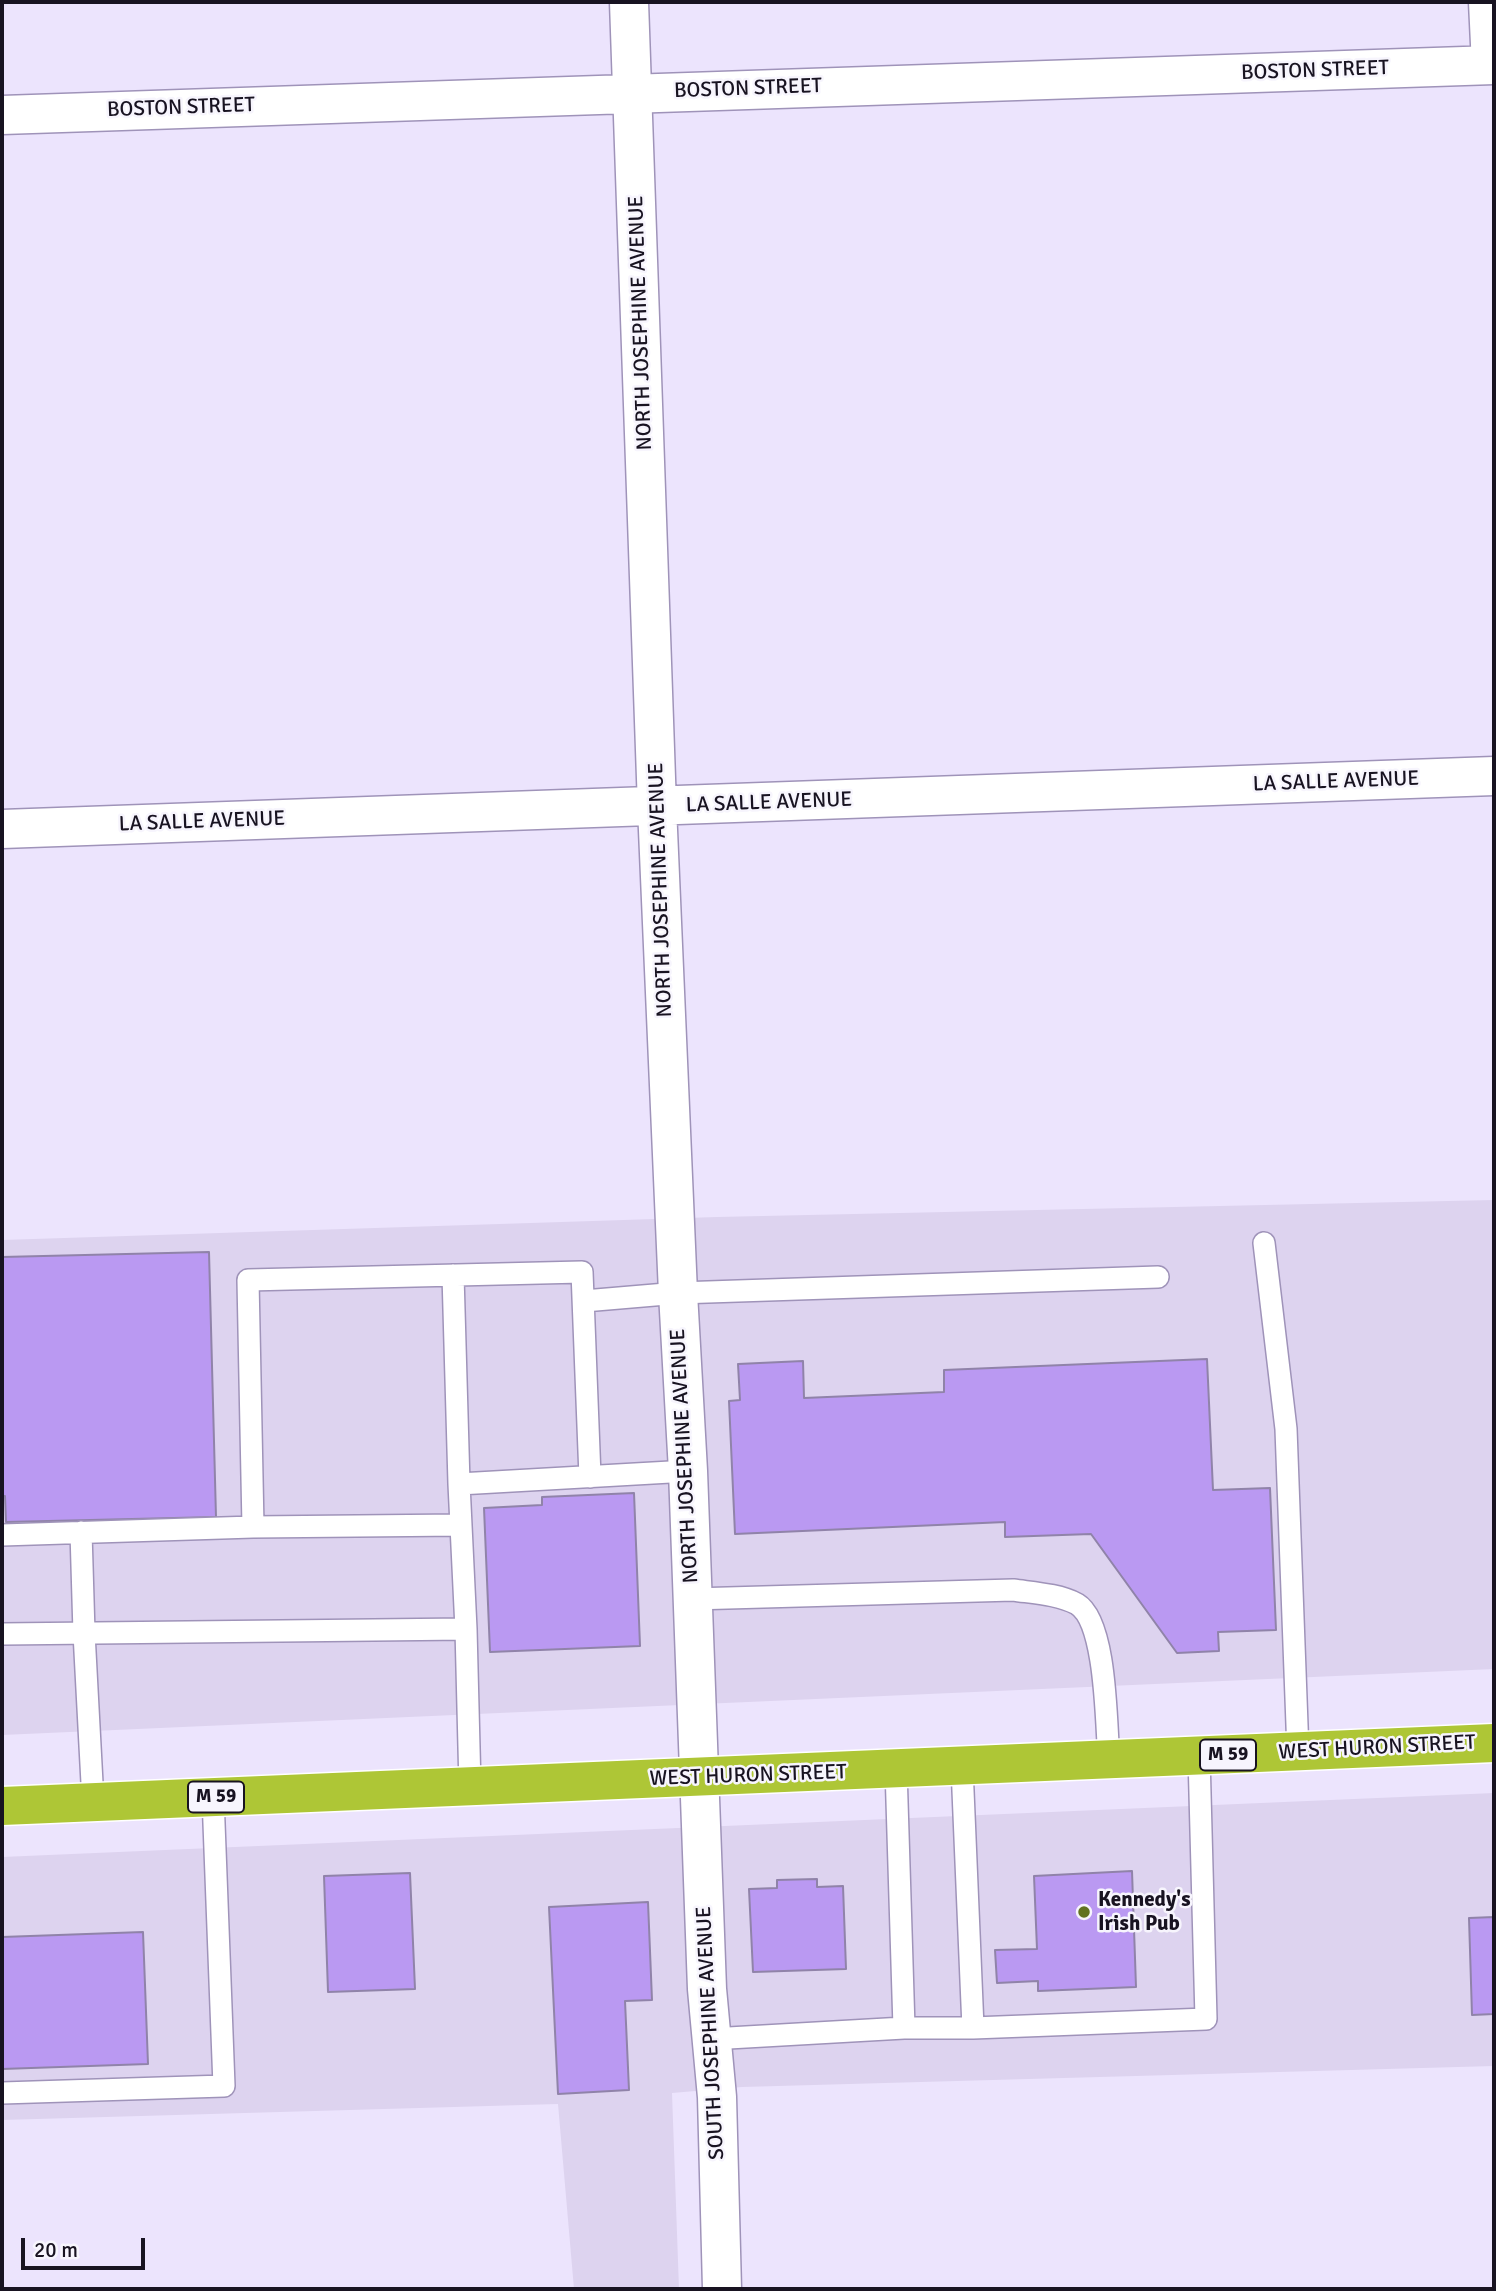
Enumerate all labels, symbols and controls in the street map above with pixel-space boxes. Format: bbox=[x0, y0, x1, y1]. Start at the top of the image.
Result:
street label: BOSTON STREET bbox=[1241, 56, 1389, 86]
street label: BOSTON STREET bbox=[674, 74, 822, 104]
street label: BOSTON STREET bbox=[107, 93, 255, 123]
street label: NORTH JOSEPHINE AVENUE bbox=[624, 195, 658, 451]
street label: NORTH JOSEPHINE AVENUE bbox=[644, 762, 678, 1018]
street label: LA SALLE AVENUE bbox=[1252, 766, 1420, 798]
street label: LA SALLE AVENUE bbox=[685, 787, 853, 819]
street label: LA SALLE AVENUE bbox=[118, 806, 286, 838]
street label: NORTH JOSEPHINE AVENUE bbox=[666, 1328, 704, 1584]
street label: WEST HURON STREET bbox=[1278, 1730, 1476, 1766]
road number: M 59 bbox=[1200, 1740, 1256, 1770]
street label: WEST HURON STREET bbox=[649, 1760, 847, 1792]
road number: M 59 bbox=[188, 1782, 244, 1812]
place label: Kennedy's Irish Pub bbox=[1098, 1887, 1191, 1937]
marker: Kennedy's Irish Pub bbox=[1076, 1904, 1092, 1920]
street label: SOUTH JOSEPHINE AVENUE bbox=[692, 1905, 730, 2161]
scale bar bbox=[24, 2224, 149, 2268]
text: 20 m bbox=[34, 2237, 78, 2263]

